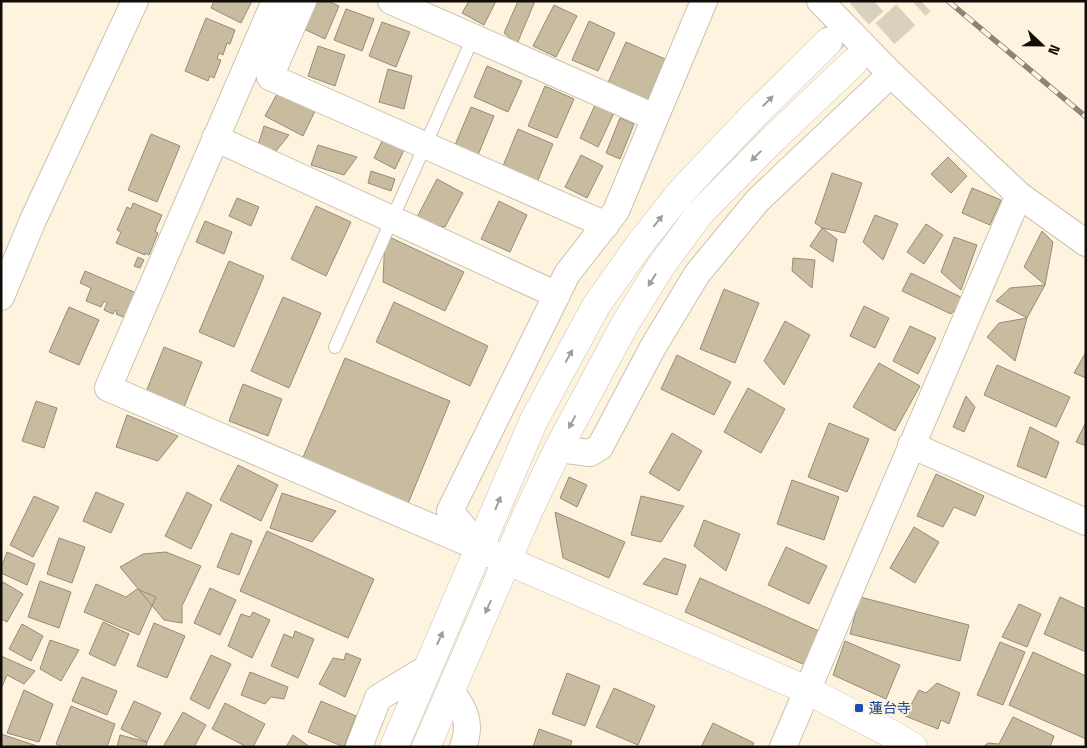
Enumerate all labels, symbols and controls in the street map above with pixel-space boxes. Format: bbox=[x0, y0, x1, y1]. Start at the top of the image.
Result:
north arrow bbox=[1017, 20, 1067, 70]
text: N bbox=[1044, 42, 1064, 58]
one-way arrow bbox=[762, 96, 774, 108]
one-way arrow bbox=[750, 150, 762, 162]
one-way arrow bbox=[652, 215, 663, 228]
one-way arrow bbox=[647, 274, 657, 287]
one-way arrow bbox=[564, 350, 573, 363]
one-way arrow bbox=[568, 415, 576, 429]
one-way arrow bbox=[495, 495, 502, 510]
one-way arrow bbox=[483, 600, 491, 614]
one-way arrow bbox=[437, 631, 445, 645]
place label: 蓮台寺 bbox=[869, 699, 911, 717]
marker: 蓮台寺 bbox=[853, 702, 865, 714]

